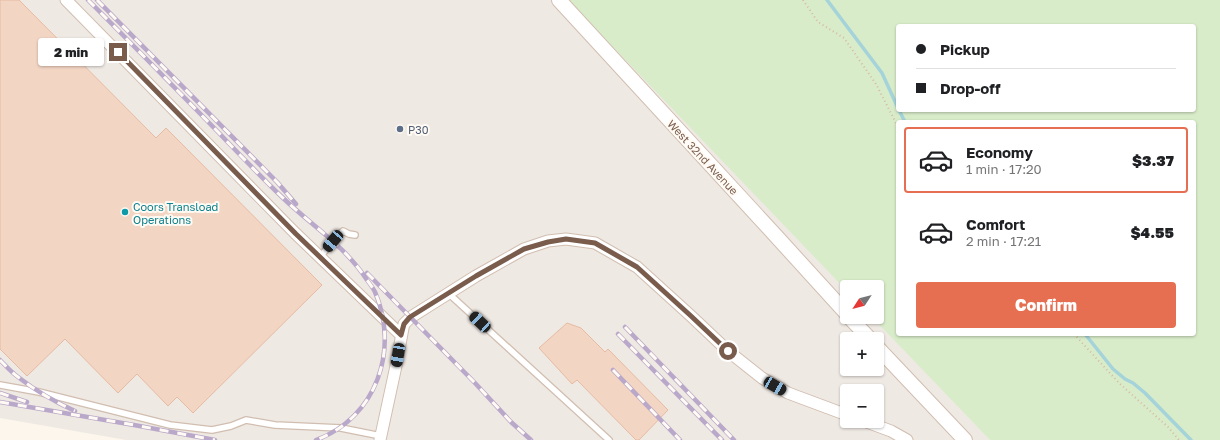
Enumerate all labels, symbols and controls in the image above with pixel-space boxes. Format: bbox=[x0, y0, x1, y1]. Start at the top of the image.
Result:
callout: 2 min bbox=[38, 38, 104, 66]
text: Pickup bbox=[940, 40, 990, 58]
route end bbox=[109, 43, 127, 61]
text: 2 min bbox=[54, 44, 88, 60]
text: Drop-off bbox=[940, 79, 1000, 97]
street label: West 32nd Avenue bbox=[665, 117, 741, 197]
place label: P30 bbox=[408, 123, 429, 136]
marker: P30 bbox=[395, 124, 405, 134]
icon: car bbox=[918, 142, 954, 178]
text: Economy bbox=[966, 143, 1033, 161]
text: $3.37 bbox=[1132, 151, 1174, 169]
text: 1 min · 17:20 bbox=[966, 161, 1042, 177]
place label: Coors Transload Operations bbox=[133, 200, 218, 226]
marker: Coors Transload Operations bbox=[120, 207, 130, 217]
icon: car bbox=[918, 214, 954, 250]
text: Comfort bbox=[966, 215, 1025, 233]
text: $4.55 bbox=[1131, 223, 1174, 241]
car bbox=[321, 228, 345, 254]
text: 2 min · 17:21 bbox=[966, 233, 1041, 249]
north arrow bbox=[840, 280, 884, 324]
map controls bbox=[840, 280, 884, 428]
button: Confirm bbox=[916, 282, 1176, 328]
car bbox=[467, 309, 493, 335]
button: + bbox=[840, 332, 884, 376]
car bbox=[390, 342, 406, 368]
route start bbox=[719, 342, 737, 360]
car bbox=[762, 375, 788, 397]
button: − bbox=[840, 384, 884, 428]

